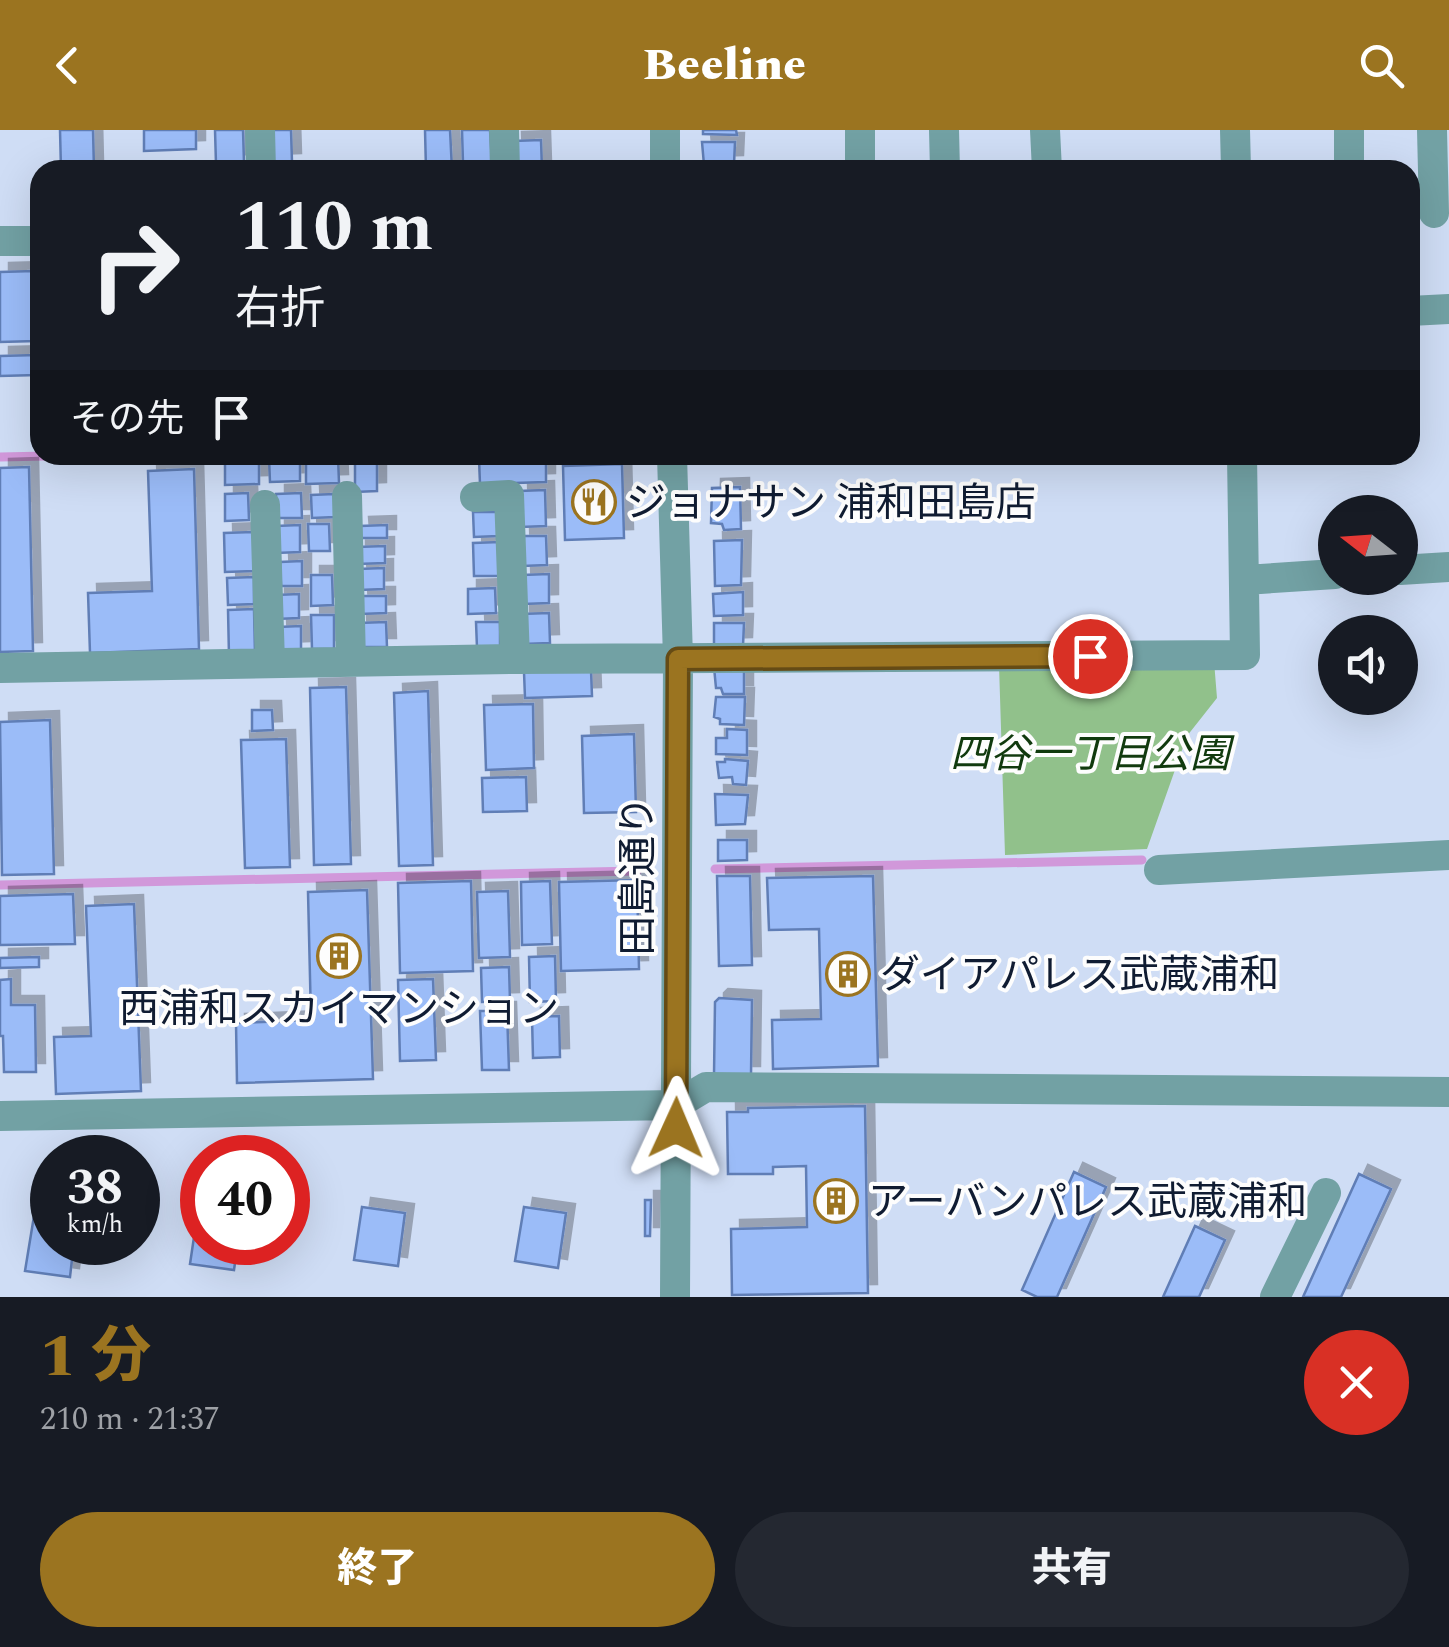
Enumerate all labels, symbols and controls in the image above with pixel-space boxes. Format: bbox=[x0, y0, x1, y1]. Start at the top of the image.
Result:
text: Beeline bbox=[643, 31, 806, 100]
icon: back bbox=[40, 38, 95, 93]
icon: search bbox=[1354, 38, 1409, 93]
text: 110 m bbox=[235, 175, 433, 281]
icon: right bbox=[70, 200, 200, 330]
text: 右折 bbox=[235, 275, 325, 344]
icon: arrive bbox=[204, 390, 259, 445]
text: その先 bbox=[70, 391, 184, 449]
place label: ジョナサン 浦和田島店 bbox=[626, 474, 1036, 535]
restaurant icon: ジョナサン 浦和田島店 bbox=[571, 479, 617, 525]
north arrow bbox=[1318, 495, 1418, 595]
map controls bbox=[1318, 495, 1418, 715]
pin bbox=[1048, 614, 1133, 699]
button: sound bbox=[1318, 615, 1418, 715]
icon: arrive bbox=[1063, 629, 1118, 684]
park label: 四谷一丁目公園 bbox=[950, 725, 1235, 786]
street label: 田島通り bbox=[609, 796, 670, 956]
building icon: 西浦和スカイマンション bbox=[316, 933, 362, 979]
place label: ダイアパレス武蔵浦和 bbox=[880, 946, 1279, 1007]
building icon: ダイアパレス武蔵浦和 bbox=[825, 951, 871, 997]
place label: 西浦和スカイマンション bbox=[119, 980, 559, 1041]
position arrow bbox=[624, 1076, 728, 1180]
speed limit sign: 40 bbox=[180, 1135, 310, 1265]
text: 38 bbox=[67, 1150, 123, 1226]
place label: アーバンパレス武蔵浦和 bbox=[868, 1173, 1307, 1234]
building icon: アーバンパレス武蔵浦和 bbox=[813, 1178, 859, 1224]
text: km/h bbox=[67, 1206, 123, 1244]
text: 1 分 bbox=[40, 1311, 151, 1403]
button: close bbox=[1304, 1330, 1409, 1435]
text: 210 m · 21:37 bbox=[40, 1395, 220, 1444]
button: 終了 bbox=[40, 1512, 715, 1627]
button: 共有 bbox=[735, 1512, 1409, 1627]

